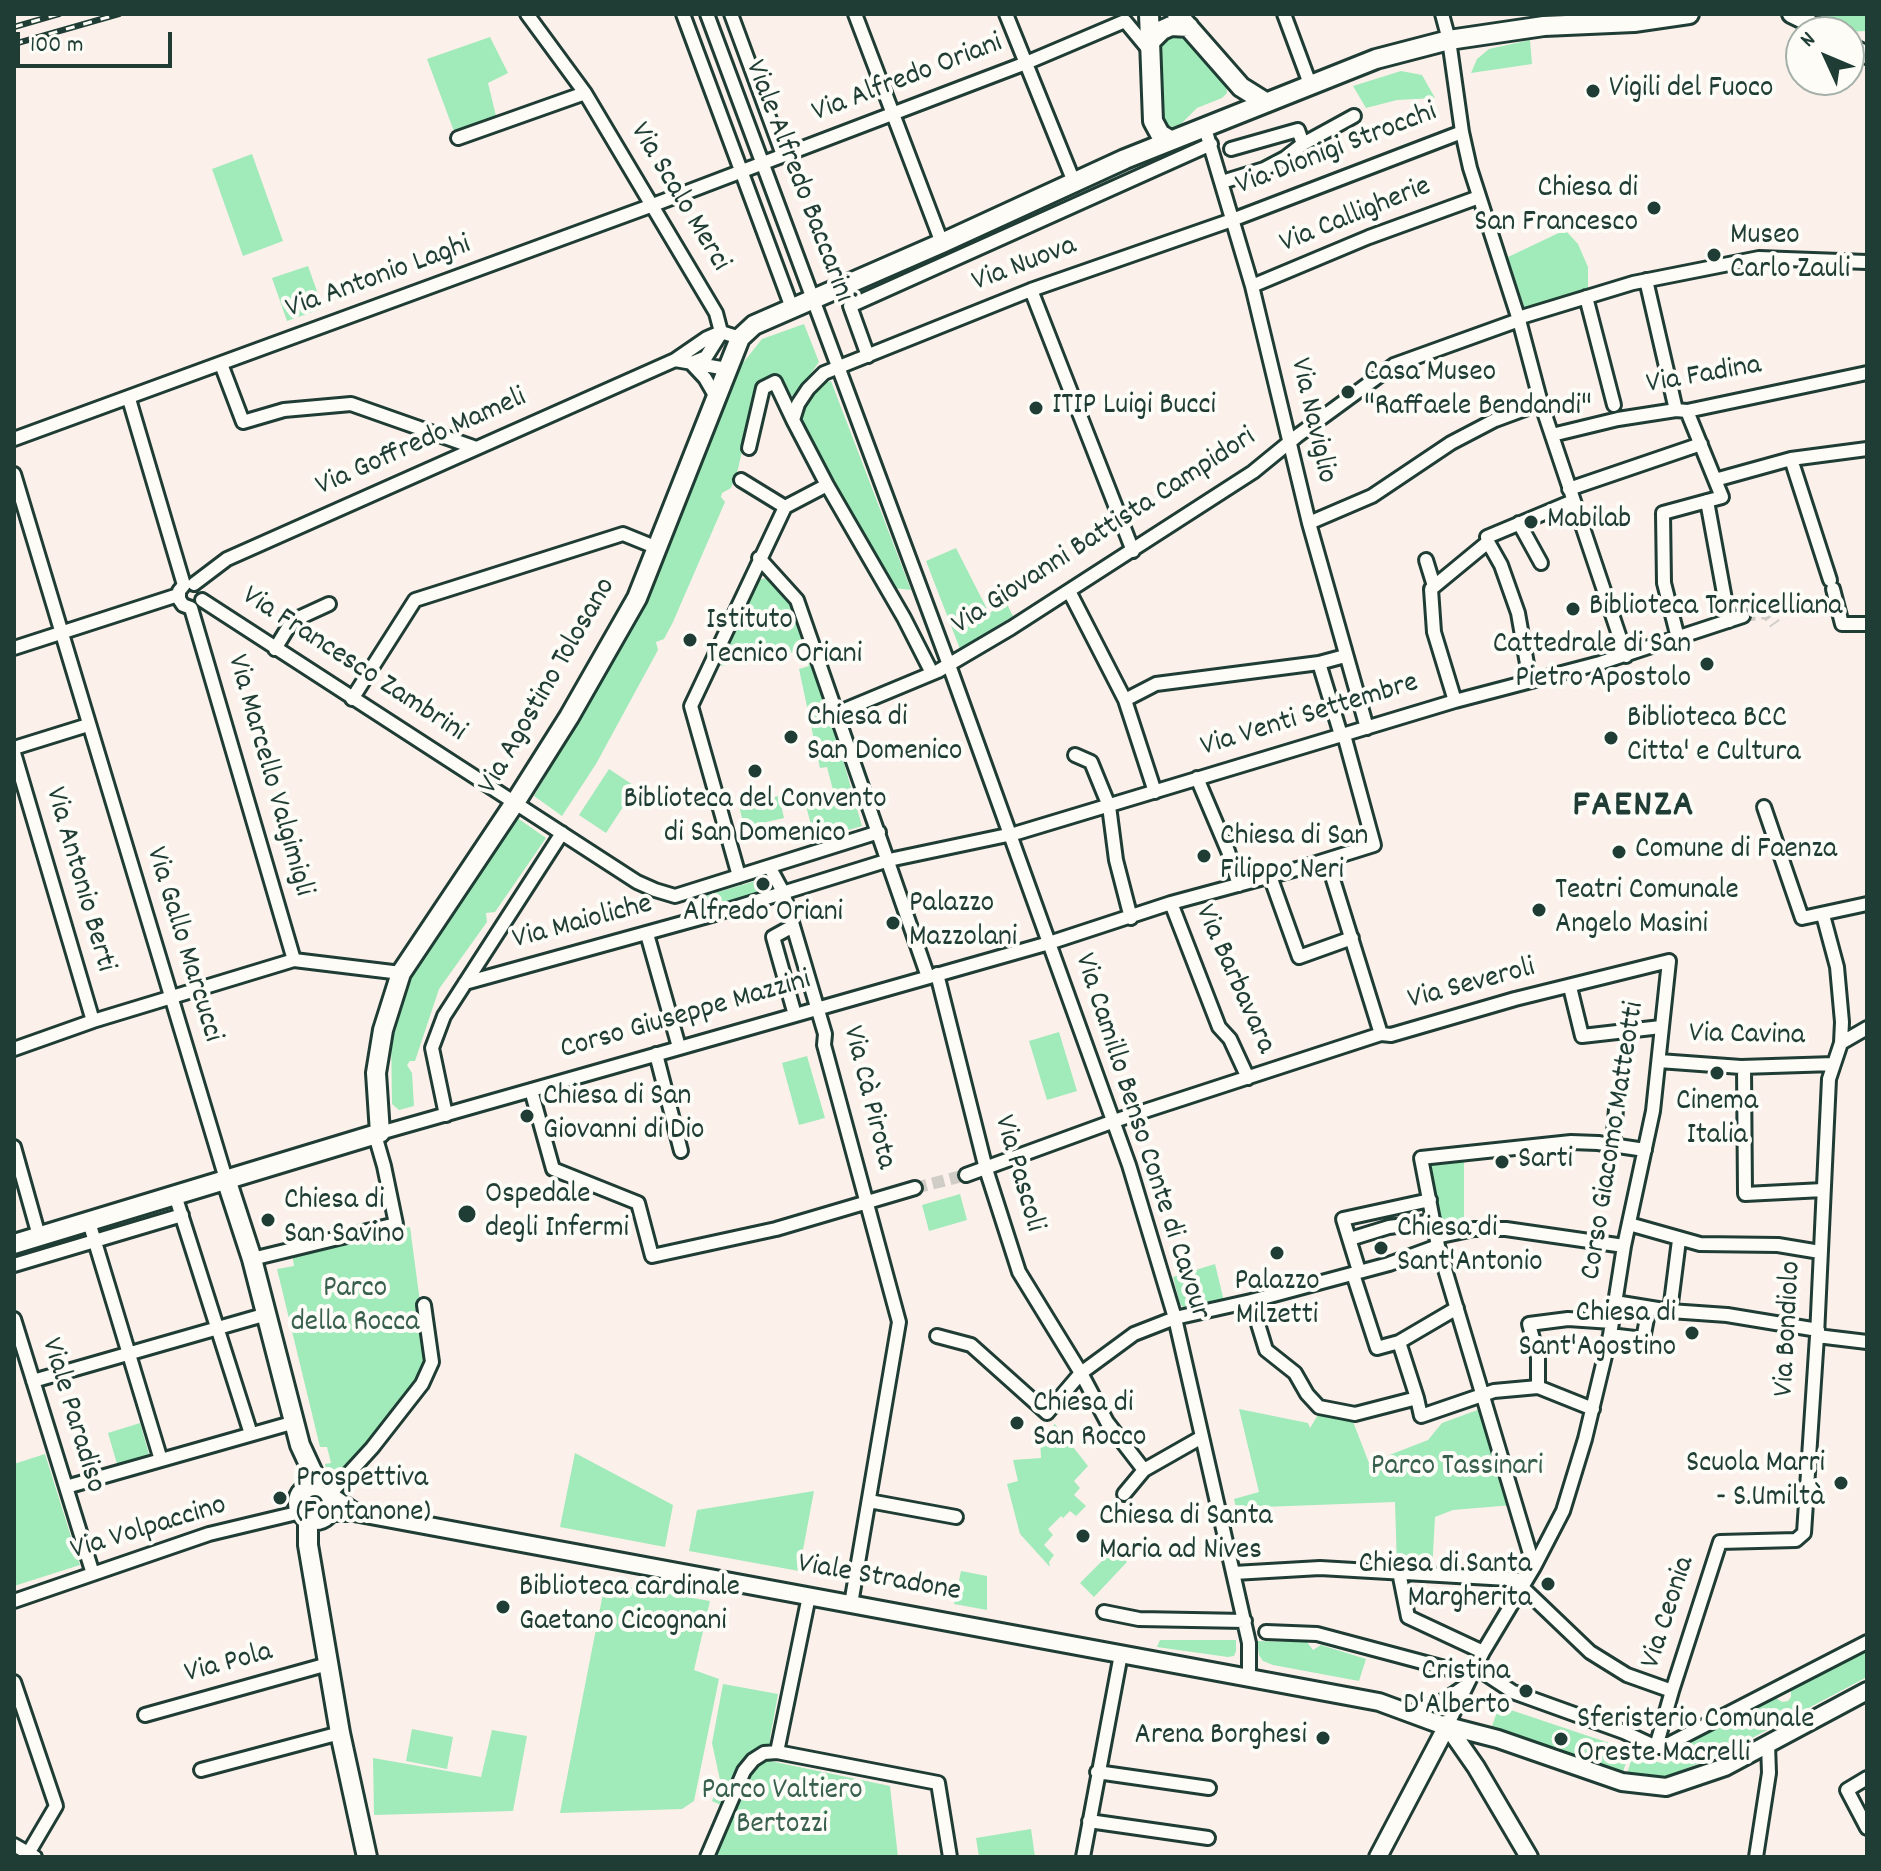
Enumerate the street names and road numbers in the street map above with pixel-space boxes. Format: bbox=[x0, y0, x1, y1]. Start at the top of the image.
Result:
street label: Via Alfredo Oriani bbox=[808, 27, 1008, 133]
street label: Viale Alfredo Baccarini bbox=[734, 56, 860, 308]
street label: Via Dionigi Strocchi bbox=[1232, 96, 1442, 206]
street label: Via Scalo Merci bbox=[620, 117, 736, 279]
street label: Via Calligherie bbox=[1275, 170, 1437, 264]
street label: Via Antonio Laghi bbox=[282, 229, 476, 329]
street label: Via Nuova bbox=[968, 230, 1082, 302]
street label: Via Fadina bbox=[1644, 349, 1764, 405]
street label: Via Naviglio bbox=[1279, 355, 1343, 487]
street label: Via Goffredo Mameli bbox=[311, 382, 533, 506]
street label: Via Giovanni Battista Campidori bbox=[946, 421, 1264, 645]
street label: Via Agostino Tolosano bbox=[472, 572, 626, 802]
street label: Via Francesco Zambrini bbox=[234, 580, 472, 752]
street label: Via Marcello Valgimigli bbox=[216, 651, 320, 901]
street label: Via Venti Settembre bbox=[1197, 667, 1423, 767]
street label: Via Antonio Berti bbox=[34, 784, 122, 976]
street label: Via Gallo Marcucci bbox=[135, 843, 229, 1047]
street label: Via Maioliche bbox=[509, 888, 657, 960]
street label: Via Barbavara bbox=[1184, 900, 1282, 1060]
street label: Via Camillo Benso Conte di Cavour bbox=[1064, 949, 1216, 1325]
street label: Via Severoli bbox=[1405, 952, 1539, 1020]
street label: Corso Giuseppe Mazzini bbox=[557, 964, 815, 1070]
street label: Corso Giacomo Matteotti bbox=[1575, 999, 1655, 1283]
street label: Via Cavina bbox=[1689, 1018, 1805, 1056]
street label: Via Cà Pirota bbox=[832, 1023, 902, 1173]
street label: Via Pascoli bbox=[983, 1112, 1051, 1236]
street label: Via Bondiolo bbox=[1768, 1260, 1812, 1398]
street label: Viale Paradiso bbox=[30, 1334, 112, 1498]
street label: Via Volpaccino bbox=[67, 1489, 231, 1571]
street label: Viale Stradone bbox=[795, 1548, 963, 1612]
street label: Via Ceonia bbox=[1635, 1552, 1705, 1674]
street label: Via Pola bbox=[181, 1636, 277, 1694]

